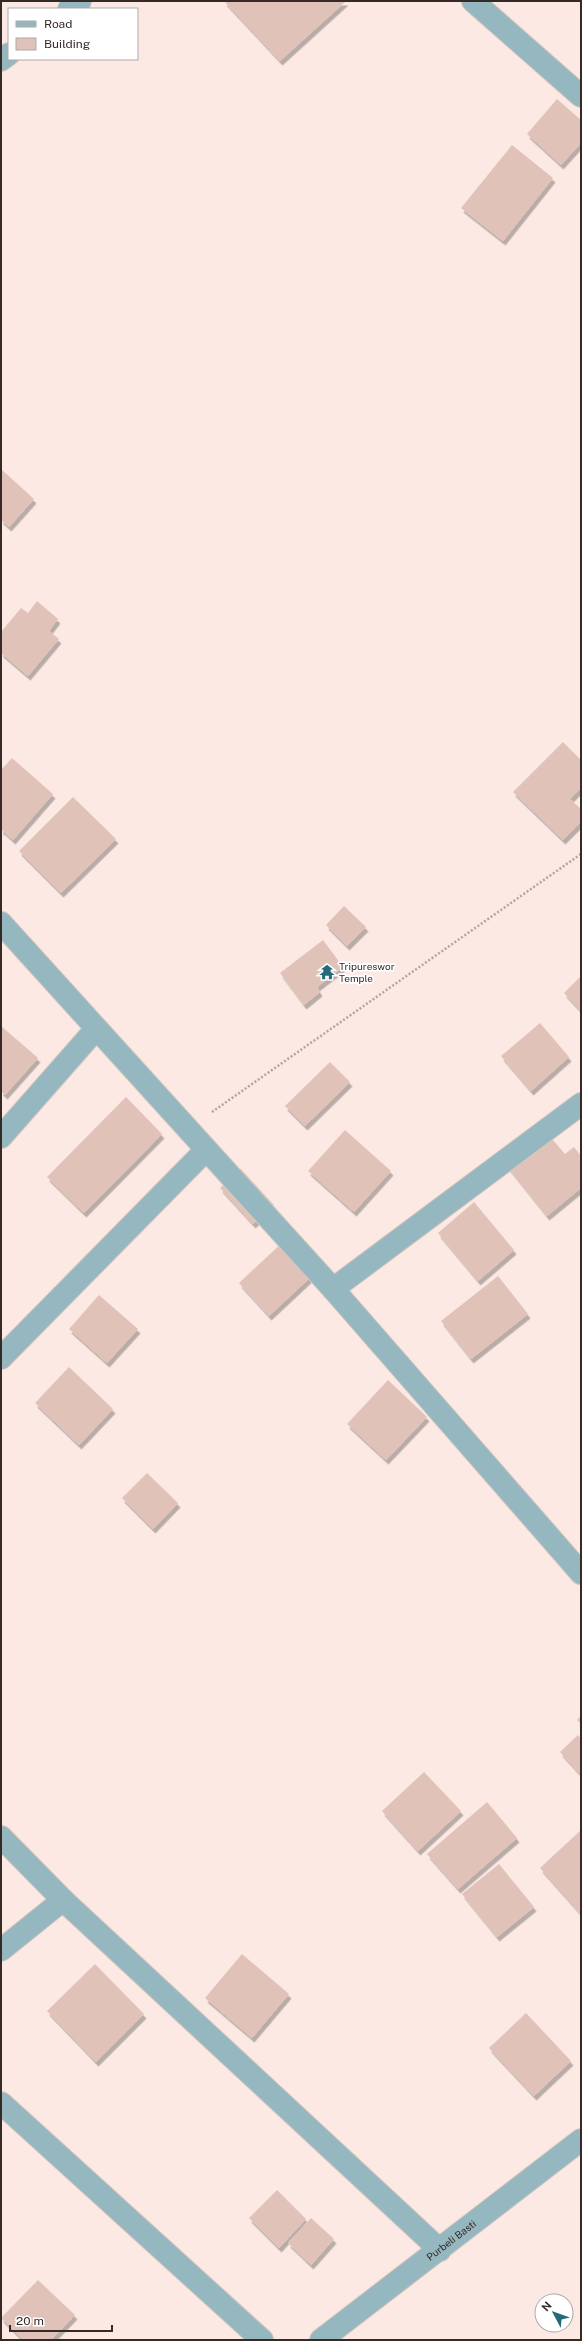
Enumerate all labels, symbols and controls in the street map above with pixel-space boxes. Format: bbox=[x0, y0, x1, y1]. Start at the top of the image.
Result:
legend bbox=[8, 8, 138, 60]
text: Road bbox=[44, 17, 72, 31]
text: Building bbox=[44, 37, 90, 51]
place label: Tripureswor Temple bbox=[339, 960, 395, 984]
temple icon: Tripureswor Temple bbox=[318, 963, 336, 981]
street label: Purbeli Basti bbox=[424, 2217, 478, 2263]
north arrow bbox=[534, 2293, 574, 2333]
text: N bbox=[539, 2299, 554, 2314]
scale bar bbox=[10, 2307, 112, 2333]
text: 20 m bbox=[16, 2314, 44, 2328]

